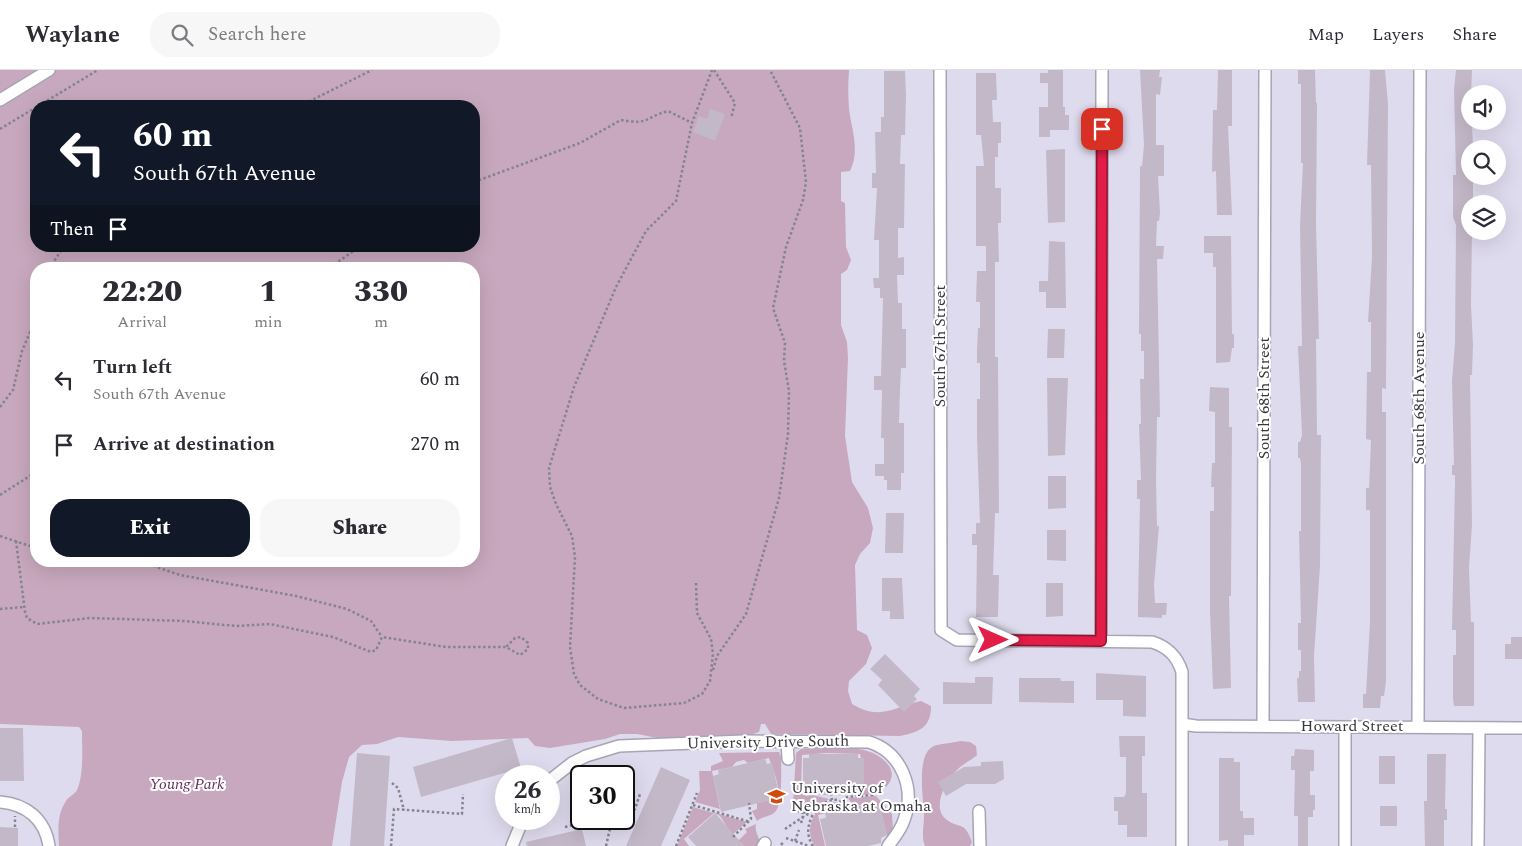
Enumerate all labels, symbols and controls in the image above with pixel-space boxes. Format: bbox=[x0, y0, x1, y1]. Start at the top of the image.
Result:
search box bbox=[150, 12, 500, 57]
text: Waylane bbox=[25, 17, 120, 53]
text: Search here bbox=[208, 20, 306, 49]
icon: search bbox=[168, 21, 196, 49]
text: Map bbox=[1308, 21, 1344, 48]
text: Layers bbox=[1372, 21, 1424, 48]
text: Share bbox=[1452, 21, 1497, 48]
map controls bbox=[1461, 85, 1506, 240]
button: sound bbox=[1461, 85, 1506, 130]
pin bbox=[1081, 108, 1123, 150]
text: 60 m bbox=[133, 109, 213, 162]
icon: arrive bbox=[1088, 115, 1116, 143]
icon: left bbox=[50, 120, 115, 185]
button: search bbox=[1461, 140, 1506, 185]
text: South 67th Avenue bbox=[133, 157, 316, 190]
button: layers bbox=[1461, 195, 1506, 240]
text: Then bbox=[50, 215, 94, 244]
icon: arrive bbox=[104, 215, 132, 243]
text: 22:20 bbox=[102, 269, 182, 315]
text: 1 bbox=[259, 269, 277, 315]
text: 330 bbox=[354, 269, 408, 315]
street label: South 67th Street bbox=[928, 284, 952, 407]
text: Arrival bbox=[117, 310, 167, 334]
text: min bbox=[254, 310, 282, 334]
text: m bbox=[374, 310, 388, 334]
street label: South 68th Avenue bbox=[1407, 331, 1431, 465]
street label: South 68th Street bbox=[1252, 336, 1276, 459]
text: Turn left bbox=[93, 353, 172, 382]
text: 60 m bbox=[420, 365, 460, 394]
icon: left bbox=[50, 366, 78, 394]
text: South 67th Avenue bbox=[93, 382, 226, 406]
text: Arrive at destination bbox=[93, 430, 275, 459]
text: 270 m bbox=[410, 430, 460, 459]
icon: arrive bbox=[50, 431, 78, 459]
button: Exit bbox=[50, 499, 250, 557]
button: Share bbox=[260, 499, 460, 557]
position arrow bbox=[966, 613, 1018, 665]
street label: Howard Street bbox=[1301, 714, 1404, 738]
street label: University Drive South bbox=[687, 729, 849, 755]
speed limit sign: 30 bbox=[570, 765, 635, 830]
park label: Young Park bbox=[149, 772, 225, 796]
text: 26 bbox=[513, 772, 542, 810]
place label: University of Nebraska at Omaha bbox=[791, 776, 931, 818]
school or university icon: University of Nebraska at Omaha bbox=[767, 787, 787, 807]
text: km/h bbox=[514, 800, 541, 819]

